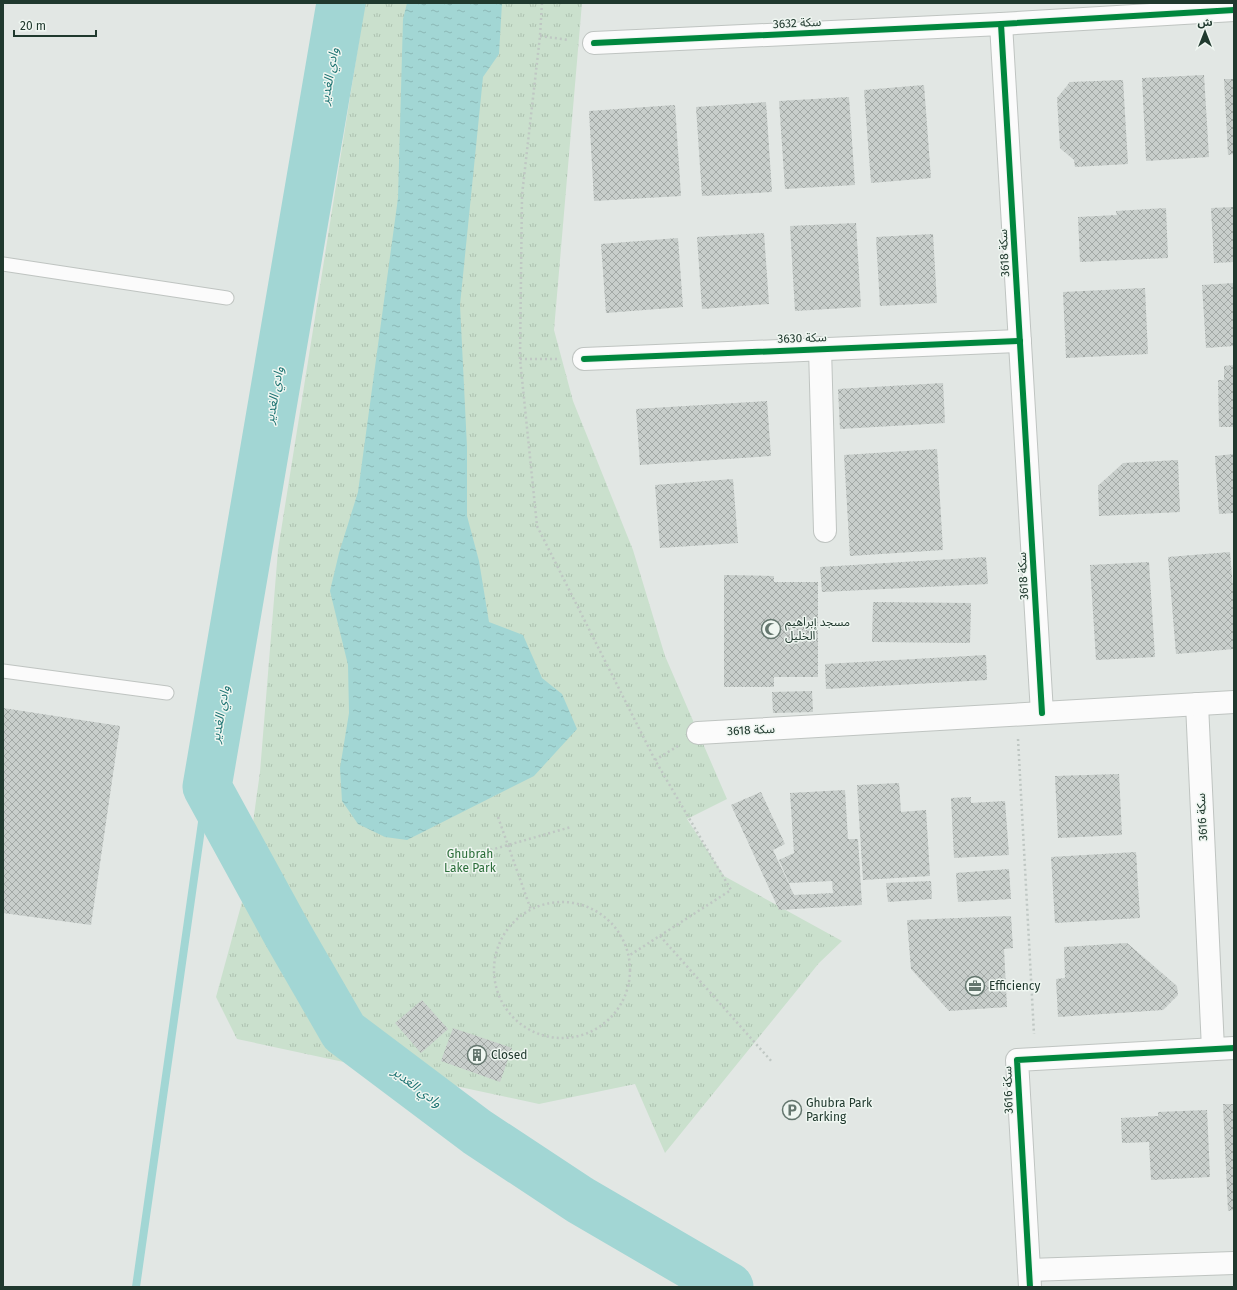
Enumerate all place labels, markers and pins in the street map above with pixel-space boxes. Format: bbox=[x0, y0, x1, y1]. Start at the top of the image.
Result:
place label: مسجد إبراهيم الخليل bbox=[785, 615, 850, 643]
mosque icon: مسجد إبراهيم الخليل bbox=[760, 618, 782, 640]
office icon: Efficiency bbox=[964, 975, 986, 997]
place label: Efficiency bbox=[989, 979, 1041, 993]
building icon: Closed bbox=[466, 1044, 488, 1066]
place label: Closed bbox=[491, 1048, 527, 1062]
place label: Ghubra Park Parking bbox=[806, 1096, 873, 1124]
parking icon: Ghubra Park Parking bbox=[781, 1099, 803, 1121]

